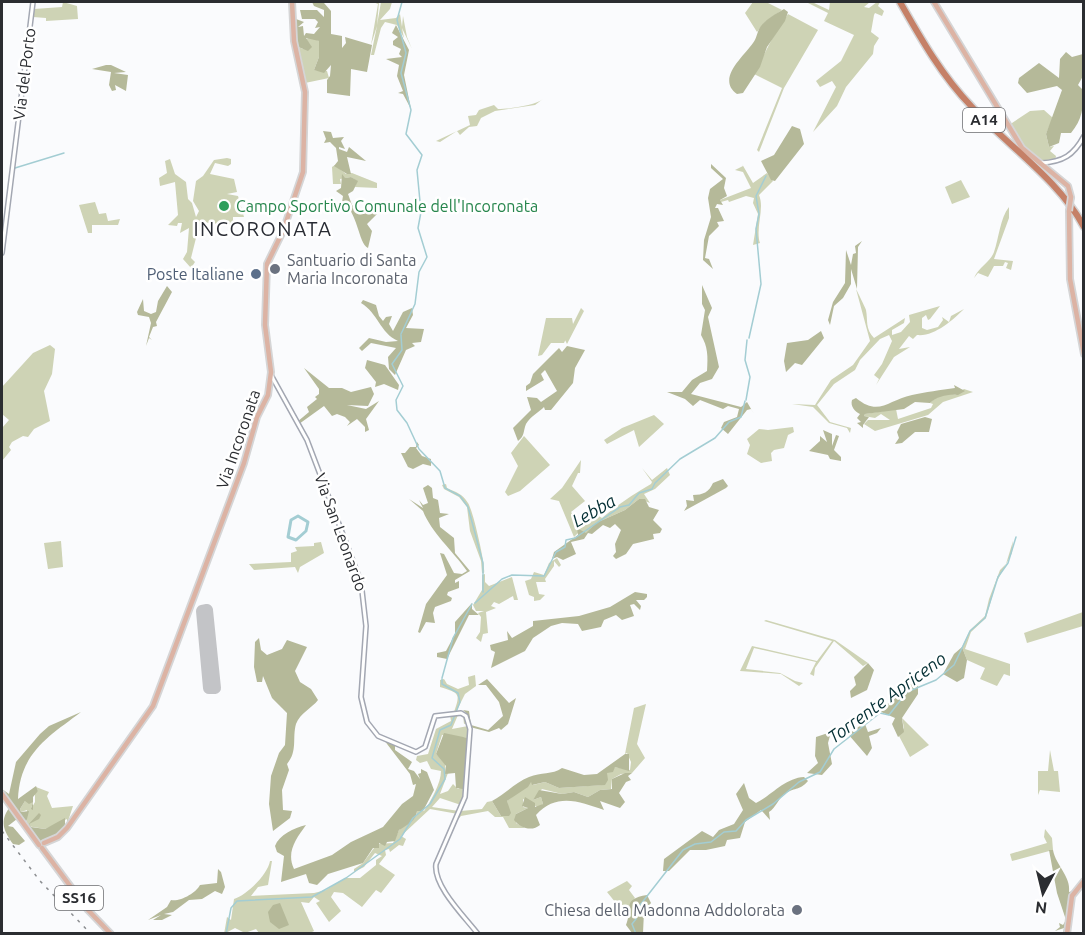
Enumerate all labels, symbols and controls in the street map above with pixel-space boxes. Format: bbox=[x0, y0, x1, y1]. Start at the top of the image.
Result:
street label: Via del Porto bbox=[9, 27, 39, 121]
road number: A14 bbox=[963, 108, 1005, 132]
place label: Campo Sportivo Comunale dell'Incoronata bbox=[236, 197, 538, 215]
marker: Campo Sportivo Comunale dell'Incoronata bbox=[217, 199, 231, 213]
district label: INCORONATA bbox=[193, 217, 333, 240]
place label: Santuario di Santa Maria Incoronata bbox=[287, 251, 417, 287]
marker: Santuario di Santa Maria Incoronata bbox=[268, 262, 282, 276]
place label: Poste Italiane bbox=[147, 265, 244, 283]
marker: Poste Italiane bbox=[249, 267, 263, 281]
street label: Via Incoronata bbox=[213, 387, 263, 491]
street label: Via San Leonardo bbox=[311, 470, 371, 594]
water label: Lebba bbox=[568, 490, 619, 530]
water label: Torrente Apriceno bbox=[823, 647, 950, 747]
north arrow bbox=[1013, 863, 1073, 923]
road number: SS16 bbox=[55, 886, 103, 910]
text: N bbox=[1034, 898, 1048, 918]
place label: Chiesa della Madonna Addolorata bbox=[544, 901, 785, 919]
marker: Chiesa della Madonna Addolorata bbox=[790, 903, 804, 917]

